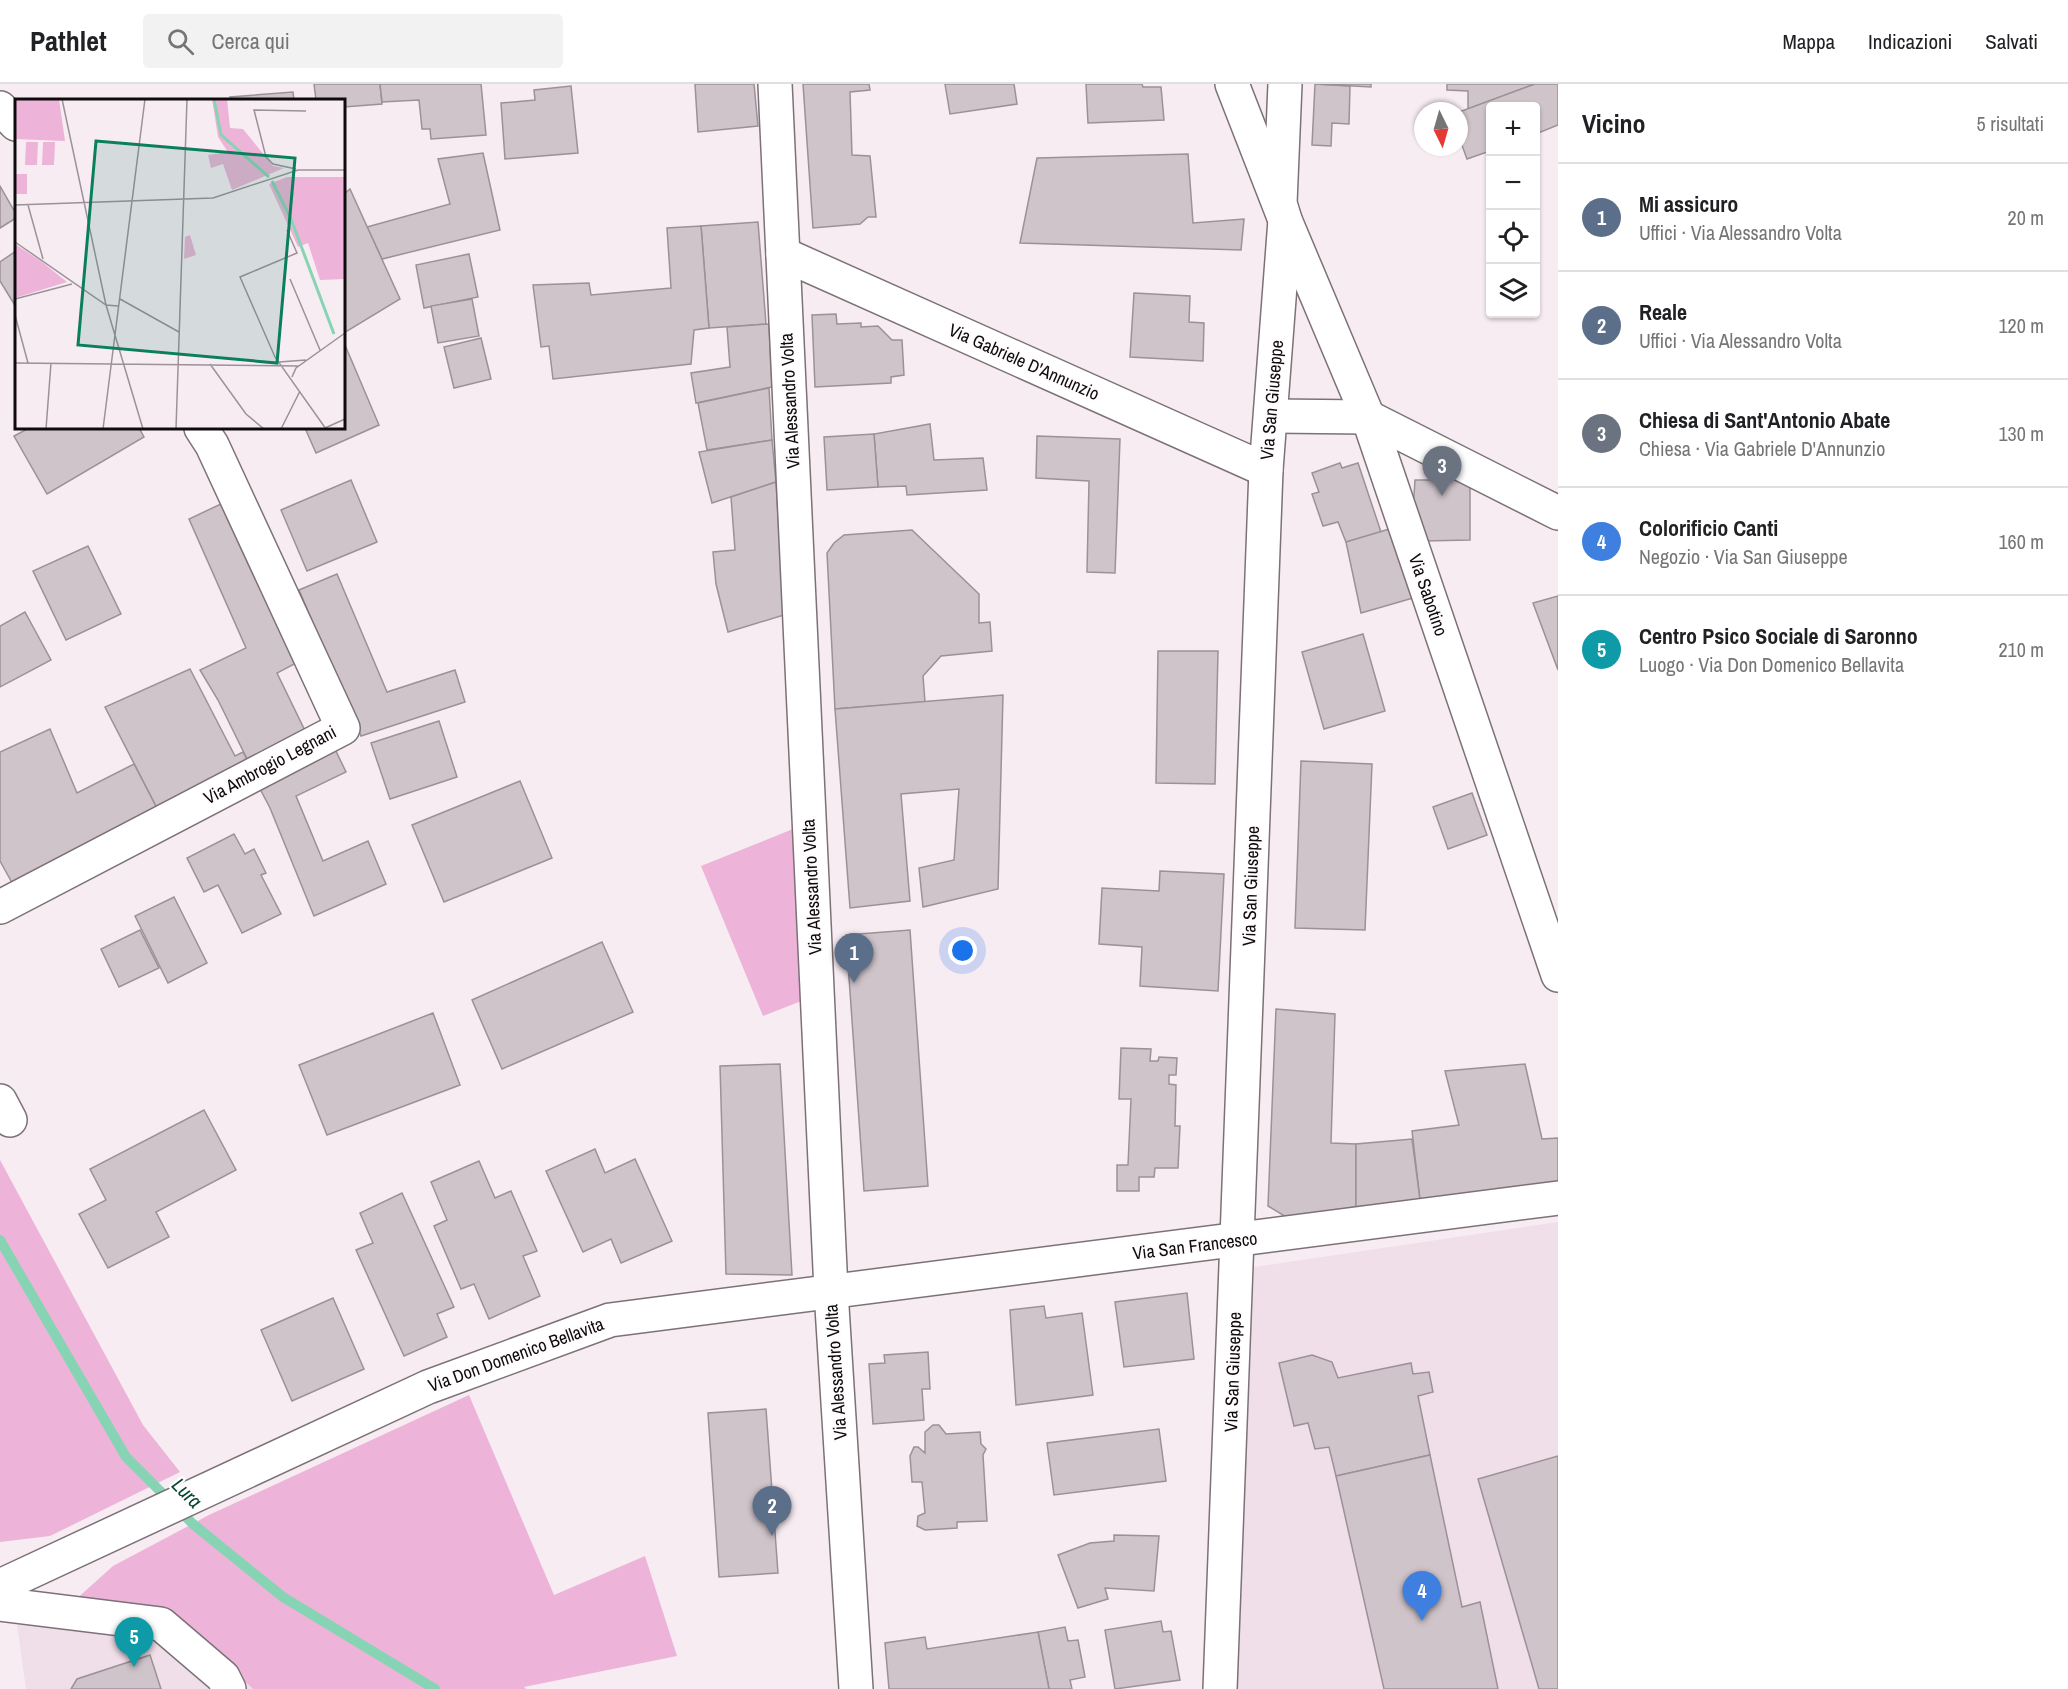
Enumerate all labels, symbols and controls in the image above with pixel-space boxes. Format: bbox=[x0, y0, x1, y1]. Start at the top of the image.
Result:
search box bbox=[143, 14, 563, 68]
text: Pathlet bbox=[30, 22, 107, 60]
icon: search bbox=[164, 25, 197, 58]
text: Cerca qui bbox=[212, 26, 290, 56]
text: Mappa bbox=[1782, 27, 1835, 56]
text: Indicazioni bbox=[1868, 27, 1952, 56]
text: Salvati bbox=[1985, 27, 2038, 56]
inset map bbox=[15, 99, 345, 429]
north arrow bbox=[1414, 102, 1468, 156]
map controls bbox=[1486, 102, 1540, 318]
button: + bbox=[1486, 102, 1540, 156]
text: Vicino bbox=[1582, 106, 1646, 141]
text: 5 risultati bbox=[1977, 110, 2044, 137]
button: − bbox=[1486, 156, 1540, 210]
text: Mi assicuro bbox=[1639, 189, 1738, 219]
text: 1 bbox=[1597, 204, 1606, 231]
text: 20 m bbox=[2008, 204, 2044, 231]
button: locate bbox=[1486, 210, 1540, 264]
text: Uffici · Via Alessandro Volta bbox=[1639, 219, 1842, 246]
button: layers bbox=[1486, 264, 1540, 318]
text: Reale bbox=[1639, 297, 1687, 327]
text: 2 bbox=[1597, 312, 1606, 339]
text: 120 m bbox=[1998, 312, 2044, 339]
street label: Via Gabriele D'Annunzio bbox=[945, 317, 1104, 406]
text: Uffici · Via Alessandro Volta bbox=[1639, 327, 1842, 354]
street label: Via Alessandro Volta bbox=[773, 332, 806, 470]
street label: Via San Giuseppe bbox=[1254, 339, 1289, 461]
text: Chiesa di Sant'Antonio Abate bbox=[1639, 405, 1890, 435]
text: 3 bbox=[1597, 420, 1606, 447]
text: 130 m bbox=[1998, 420, 2044, 447]
text: Chiesa · Via Gabriele D'Annunzio bbox=[1639, 435, 1885, 462]
pin: 3 bbox=[1422, 446, 1462, 496]
text: Colorificio Canti bbox=[1639, 513, 1778, 543]
text: 4 bbox=[1597, 528, 1606, 555]
text: 160 m bbox=[1998, 528, 2044, 555]
text: Negozio · Via San Giuseppe bbox=[1639, 543, 1848, 570]
street label: Via Sabotino bbox=[1403, 551, 1454, 639]
text: Centro Psico Sociale di Saronno bbox=[1639, 621, 1918, 651]
text: 5 bbox=[1597, 636, 1606, 663]
text: 210 m bbox=[1998, 636, 2044, 663]
text: Luogo · Via Don Domenico Bellavita bbox=[1639, 651, 1904, 678]
street label: Via Ambrogio Legnani bbox=[199, 719, 340, 810]
street label: Via Alessandro Volta bbox=[795, 818, 828, 956]
street label: Via San Giuseppe bbox=[1236, 825, 1265, 947]
pin: 1 bbox=[834, 934, 874, 983]
your location bbox=[948, 936, 977, 965]
street label: Via San Francesco bbox=[1131, 1225, 1259, 1266]
street label: Via Alessandro Volta bbox=[818, 1303, 853, 1441]
street label: Via Don Domenico Bellavita bbox=[425, 1311, 607, 1398]
street label: Via San Giuseppe bbox=[1218, 1311, 1247, 1433]
water label: Lura bbox=[166, 1471, 209, 1514]
pin: 2 bbox=[752, 1486, 792, 1536]
pin: 4 bbox=[1402, 1572, 1442, 1621]
pin: 5 bbox=[114, 1618, 154, 1667]

